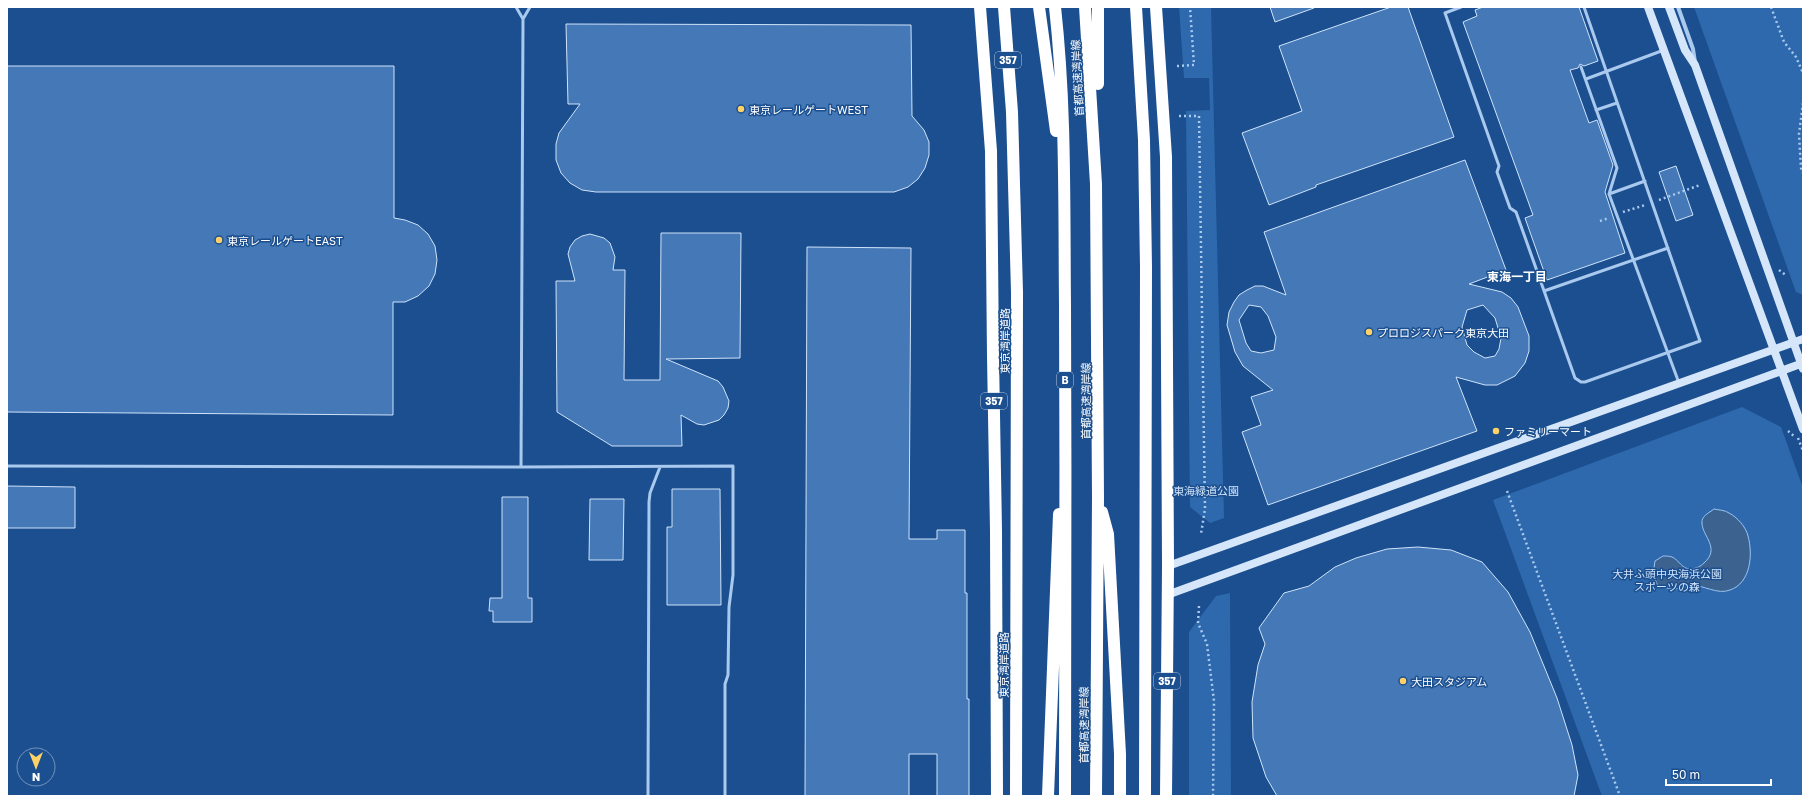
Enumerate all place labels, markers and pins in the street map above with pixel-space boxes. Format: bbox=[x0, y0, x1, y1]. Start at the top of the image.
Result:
place label: 東京レールゲートWEST bbox=[749, 103, 868, 116]
marker: 東京レールゲートWEST bbox=[736, 104, 746, 114]
place label: 東京レールゲートEAST bbox=[227, 234, 343, 247]
marker: 東京レールゲートEAST bbox=[214, 235, 224, 245]
place label: プロロジスパーク東京大田 bbox=[1377, 326, 1509, 339]
marker: プロロジスパーク東京大田 bbox=[1364, 327, 1374, 337]
place label: ファミリーマート bbox=[1504, 425, 1592, 438]
marker: ファミリーマート bbox=[1491, 426, 1501, 436]
place label: 大田スタジアム bbox=[1411, 675, 1487, 688]
marker: 大田スタジアム bbox=[1398, 676, 1408, 686]

